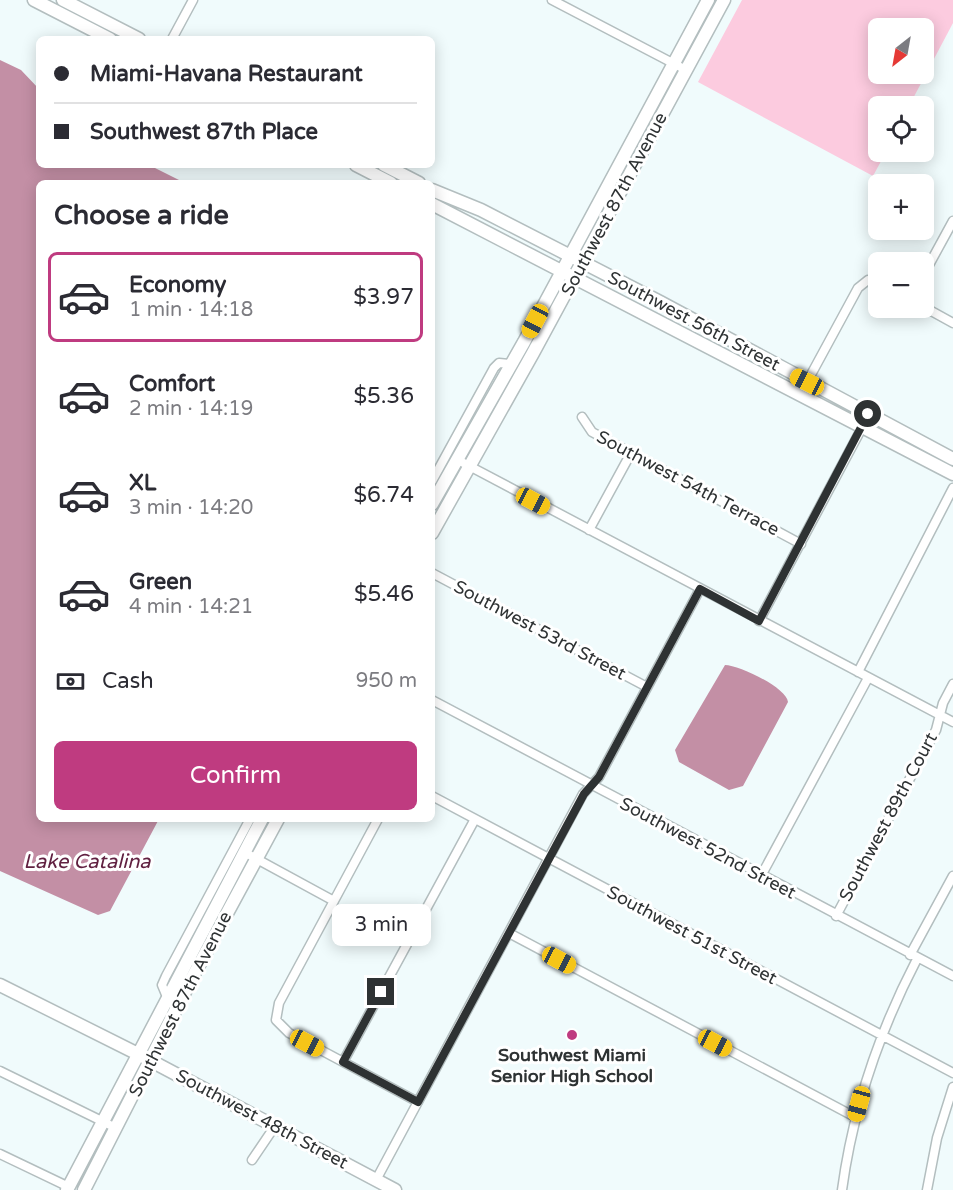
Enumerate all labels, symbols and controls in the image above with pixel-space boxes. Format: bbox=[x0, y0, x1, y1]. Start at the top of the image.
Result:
north arrow bbox=[868, 18, 934, 84]
map controls bbox=[868, 18, 934, 318]
text: Miami-Havana Restaurant bbox=[90, 61, 363, 87]
button: locate bbox=[868, 96, 934, 162]
street label: Southwest 87th Avenue bbox=[556, 108, 672, 300]
text: Southwest 87th Place bbox=[90, 119, 318, 145]
button: + bbox=[868, 174, 934, 240]
text: Choose a ride bbox=[54, 199, 229, 232]
button: − bbox=[868, 252, 934, 318]
street label: Southwest 56th Street bbox=[604, 266, 784, 376]
icon: car bbox=[57, 270, 111, 324]
text: Economy bbox=[129, 272, 226, 298]
text: $3.97 bbox=[353, 284, 414, 310]
text: 1 min · 14:18 bbox=[129, 298, 253, 322]
car bbox=[519, 301, 551, 341]
car bbox=[787, 366, 827, 398]
icon: car bbox=[57, 369, 111, 423]
text: Comfort bbox=[129, 371, 215, 397]
text: $5.36 bbox=[353, 383, 414, 409]
text: 2 min · 14:19 bbox=[129, 397, 253, 421]
route start bbox=[854, 400, 881, 427]
street label: Southwest 54th Terrace bbox=[593, 425, 783, 541]
icon: car bbox=[57, 468, 111, 522]
text: XL bbox=[129, 470, 156, 496]
text: $6.74 bbox=[353, 482, 414, 508]
car bbox=[513, 485, 553, 517]
text: 3 min · 14:20 bbox=[129, 496, 253, 520]
icon: car bbox=[57, 567, 111, 621]
text: Green bbox=[129, 569, 192, 595]
street label: Southwest 53rd Street bbox=[450, 575, 630, 685]
text: $5.46 bbox=[354, 581, 414, 607]
text: 4 min · 14:21 bbox=[129, 595, 253, 619]
icon: cash bbox=[54, 665, 87, 698]
text: Cash bbox=[102, 668, 154, 694]
text: 950 m bbox=[356, 669, 417, 693]
street label: Southwest 89th Court bbox=[834, 729, 942, 905]
button: Confirm bbox=[54, 741, 417, 810]
street label: Southwest 52nd Street bbox=[616, 792, 800, 904]
water label: Lake Catalina bbox=[23, 850, 151, 874]
street label: Southwest 51st Street bbox=[603, 881, 781, 989]
callout: 3 min bbox=[332, 905, 430, 947]
street label: Southwest 87th Avenue bbox=[124, 908, 236, 1100]
text: 3 min bbox=[355, 913, 408, 937]
car bbox=[539, 944, 579, 976]
route end bbox=[367, 978, 394, 1005]
car bbox=[287, 1027, 327, 1059]
car bbox=[695, 1027, 735, 1059]
marker: Southwest Miami Senior High School bbox=[565, 1028, 579, 1042]
place label: Southwest Miami Senior High School bbox=[491, 1044, 653, 1087]
street label: Southwest 48th Street bbox=[172, 1064, 352, 1174]
car bbox=[846, 1084, 872, 1124]

